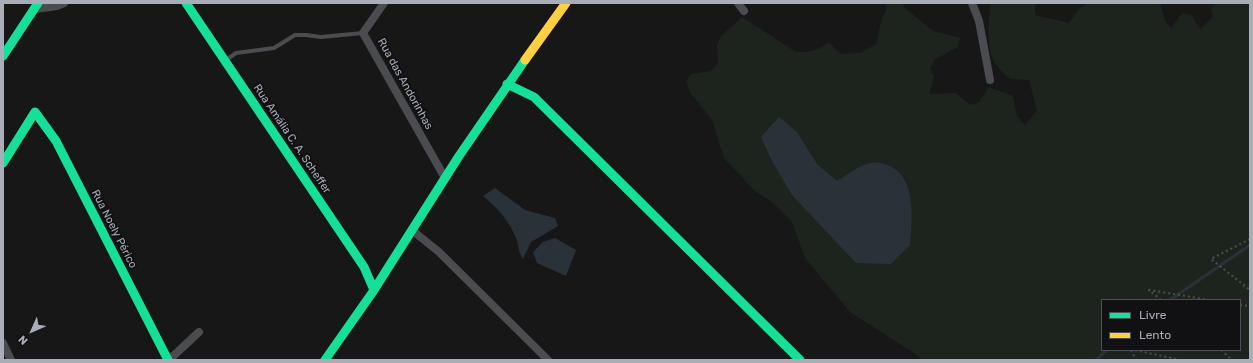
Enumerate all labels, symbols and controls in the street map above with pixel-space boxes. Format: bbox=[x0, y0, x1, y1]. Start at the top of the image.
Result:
street label: Rua das Andorinhas bbox=[374, 36, 436, 132]
street label: Rua Amália C. A. Scheffer bbox=[250, 82, 334, 196]
street label: Rua Noely Périco bbox=[88, 187, 140, 271]
legend bbox=[1101, 299, 1241, 351]
text: Livre bbox=[1139, 308, 1166, 322]
north arrow bbox=[12, 311, 52, 351]
text: Lento bbox=[1139, 328, 1171, 342]
text: N bbox=[16, 332, 31, 347]

